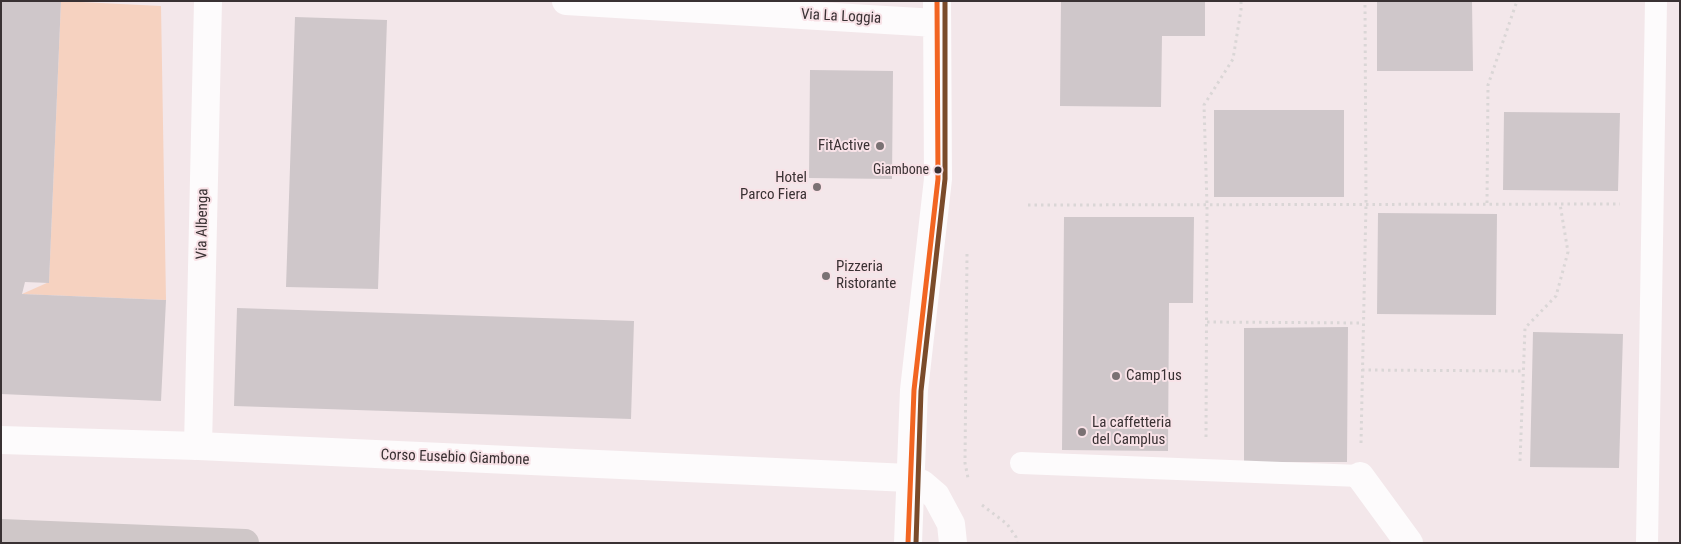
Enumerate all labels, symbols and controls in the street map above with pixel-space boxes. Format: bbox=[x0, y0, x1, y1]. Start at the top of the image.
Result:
street label: Via La Loggia bbox=[800, 6, 882, 28]
place label: FitActive bbox=[818, 137, 870, 155]
marker: FitActive bbox=[874, 140, 886, 152]
place label: Giambone bbox=[873, 162, 929, 178]
marker: Giambone bbox=[933, 165, 943, 175]
place label: Hotel Parco Fiera bbox=[740, 169, 807, 204]
marker: Hotel Parco Fiera bbox=[811, 181, 823, 193]
street label: Via Albenga bbox=[193, 188, 213, 260]
place label: Pizzeria Ristorante bbox=[836, 258, 896, 293]
marker: Pizzeria Ristorante bbox=[820, 270, 832, 282]
place label: Camp1us bbox=[1126, 367, 1182, 385]
marker: Camp1us bbox=[1110, 370, 1122, 382]
place label: La caffetteria del Camplus bbox=[1092, 414, 1171, 449]
marker: La caffetteria del Camplus bbox=[1076, 426, 1088, 438]
street label: Corso Eusebio Giambone bbox=[380, 446, 530, 470]

